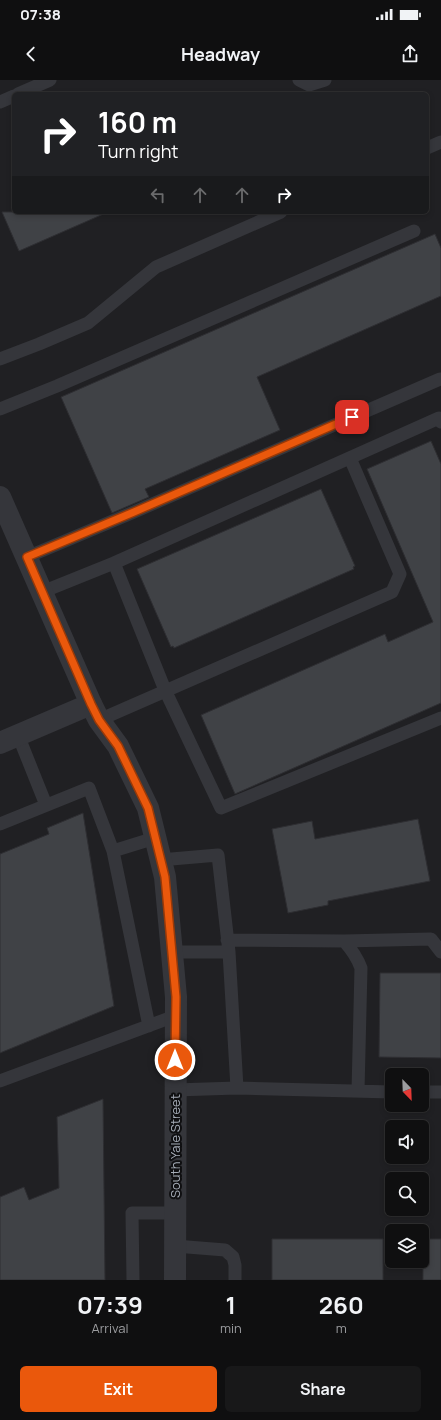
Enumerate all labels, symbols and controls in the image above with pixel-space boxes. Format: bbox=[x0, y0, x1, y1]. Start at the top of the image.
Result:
text: 07:38 bbox=[20, 4, 61, 25]
text: Headway bbox=[181, 42, 260, 66]
icon: back bbox=[20, 43, 42, 65]
icon: share bbox=[399, 43, 421, 65]
text: 160 m bbox=[98, 103, 177, 141]
icon: right bbox=[32, 108, 84, 160]
text: Turn right bbox=[98, 139, 179, 163]
icon: left bbox=[147, 184, 169, 206]
icon: ahead bbox=[189, 184, 211, 206]
icon: ahead bbox=[231, 184, 253, 206]
icon: right bbox=[273, 184, 295, 206]
pin bbox=[335, 400, 369, 434]
icon: arrive bbox=[341, 406, 363, 428]
position arrow bbox=[154, 1039, 196, 1081]
north arrow bbox=[385, 1068, 429, 1112]
map controls bbox=[385, 1068, 429, 1268]
street label: South Yale Street bbox=[166, 1094, 184, 1198]
button: sound bbox=[385, 1120, 429, 1164]
button: search bbox=[385, 1172, 429, 1216]
button: layers bbox=[385, 1224, 429, 1268]
text: 07:39 bbox=[77, 1288, 143, 1321]
text: 1 bbox=[226, 1288, 236, 1321]
text: 260 bbox=[319, 1288, 364, 1321]
text: Arrival bbox=[91, 1319, 129, 1337]
text: min bbox=[220, 1319, 242, 1337]
text: m bbox=[336, 1319, 347, 1337]
button: Exit bbox=[20, 1366, 217, 1412]
button: Share bbox=[225, 1366, 421, 1412]

